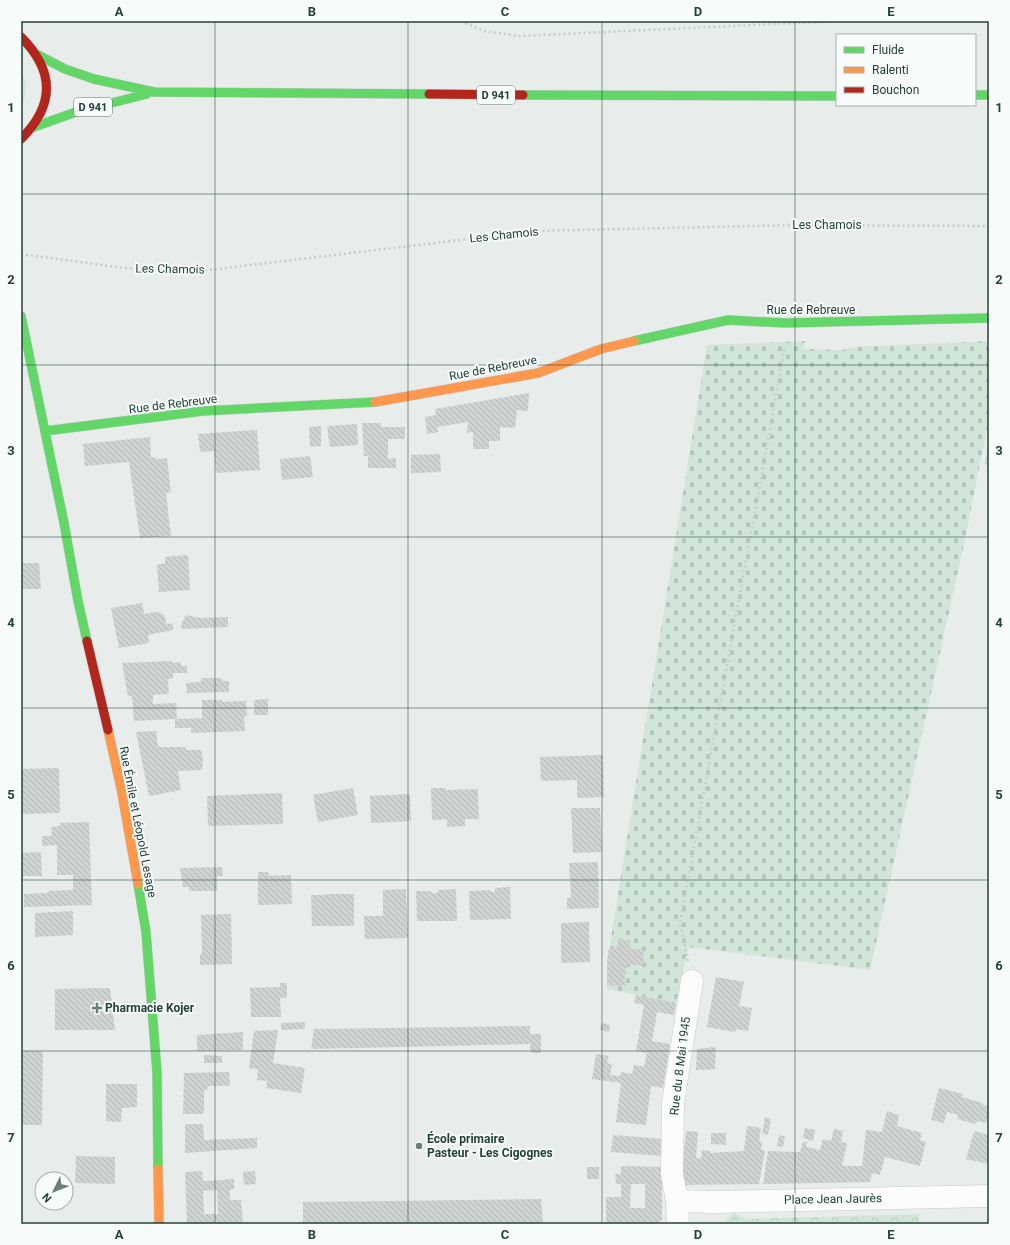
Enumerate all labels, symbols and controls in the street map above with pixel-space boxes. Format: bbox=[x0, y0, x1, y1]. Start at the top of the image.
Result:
text: A bbox=[115, 4, 124, 19]
text: B bbox=[308, 4, 316, 19]
text: C bbox=[501, 4, 510, 19]
text: D bbox=[694, 4, 702, 19]
text: E bbox=[887, 4, 895, 19]
legend bbox=[836, 34, 976, 106]
text: Fluide bbox=[872, 43, 904, 57]
text: Ralenti bbox=[872, 63, 909, 77]
text: Bouchon bbox=[872, 83, 919, 97]
road number: D 941 bbox=[477, 86, 515, 104]
road number: D 941 bbox=[74, 98, 112, 116]
text: 1 bbox=[7, 100, 15, 115]
text: 1 bbox=[995, 100, 1003, 115]
street label: Les Chamois bbox=[792, 218, 862, 232]
street label: Les Chamois bbox=[469, 224, 539, 246]
street label: Les Chamois bbox=[135, 261, 205, 277]
text: 2 bbox=[7, 272, 15, 287]
text: 2 bbox=[995, 272, 1003, 287]
street label: Rue de Rebreuve bbox=[767, 303, 856, 317]
street label: Rue de Rebreuve bbox=[448, 353, 538, 383]
street label: Rue de Rebreuve bbox=[128, 392, 218, 416]
text: 3 bbox=[7, 443, 15, 458]
text: 3 bbox=[995, 443, 1003, 458]
text: 4 bbox=[7, 615, 15, 630]
text: 4 bbox=[995, 615, 1003, 630]
street label: Rue Émile et Léopold Lesage bbox=[116, 745, 161, 899]
text: 5 bbox=[7, 787, 15, 802]
text: 5 bbox=[995, 787, 1003, 802]
text: 6 bbox=[7, 958, 15, 973]
text: 6 bbox=[995, 958, 1003, 973]
place label: Pharmacie Kojer bbox=[105, 1001, 195, 1015]
marker: Pharmacie Kojer bbox=[92, 1003, 102, 1013]
street label: Rue du 8 Mai 1945 bbox=[667, 1016, 693, 1116]
text: 7 bbox=[7, 1130, 15, 1145]
text: 7 bbox=[995, 1130, 1003, 1145]
place label: École primaire Pasteur - Les Cigognes bbox=[427, 1131, 553, 1160]
marker: École primaire Pasteur - Les Cigognes bbox=[414, 1141, 424, 1151]
north arrow bbox=[34, 1171, 74, 1211]
text: N bbox=[39, 1190, 54, 1205]
street label: Place Jean Jaurès bbox=[784, 1191, 882, 1207]
text: A bbox=[115, 1227, 124, 1242]
text: B bbox=[308, 1227, 316, 1242]
text: C bbox=[501, 1227, 510, 1242]
text: D bbox=[694, 1227, 702, 1242]
text: E bbox=[887, 1227, 895, 1242]

